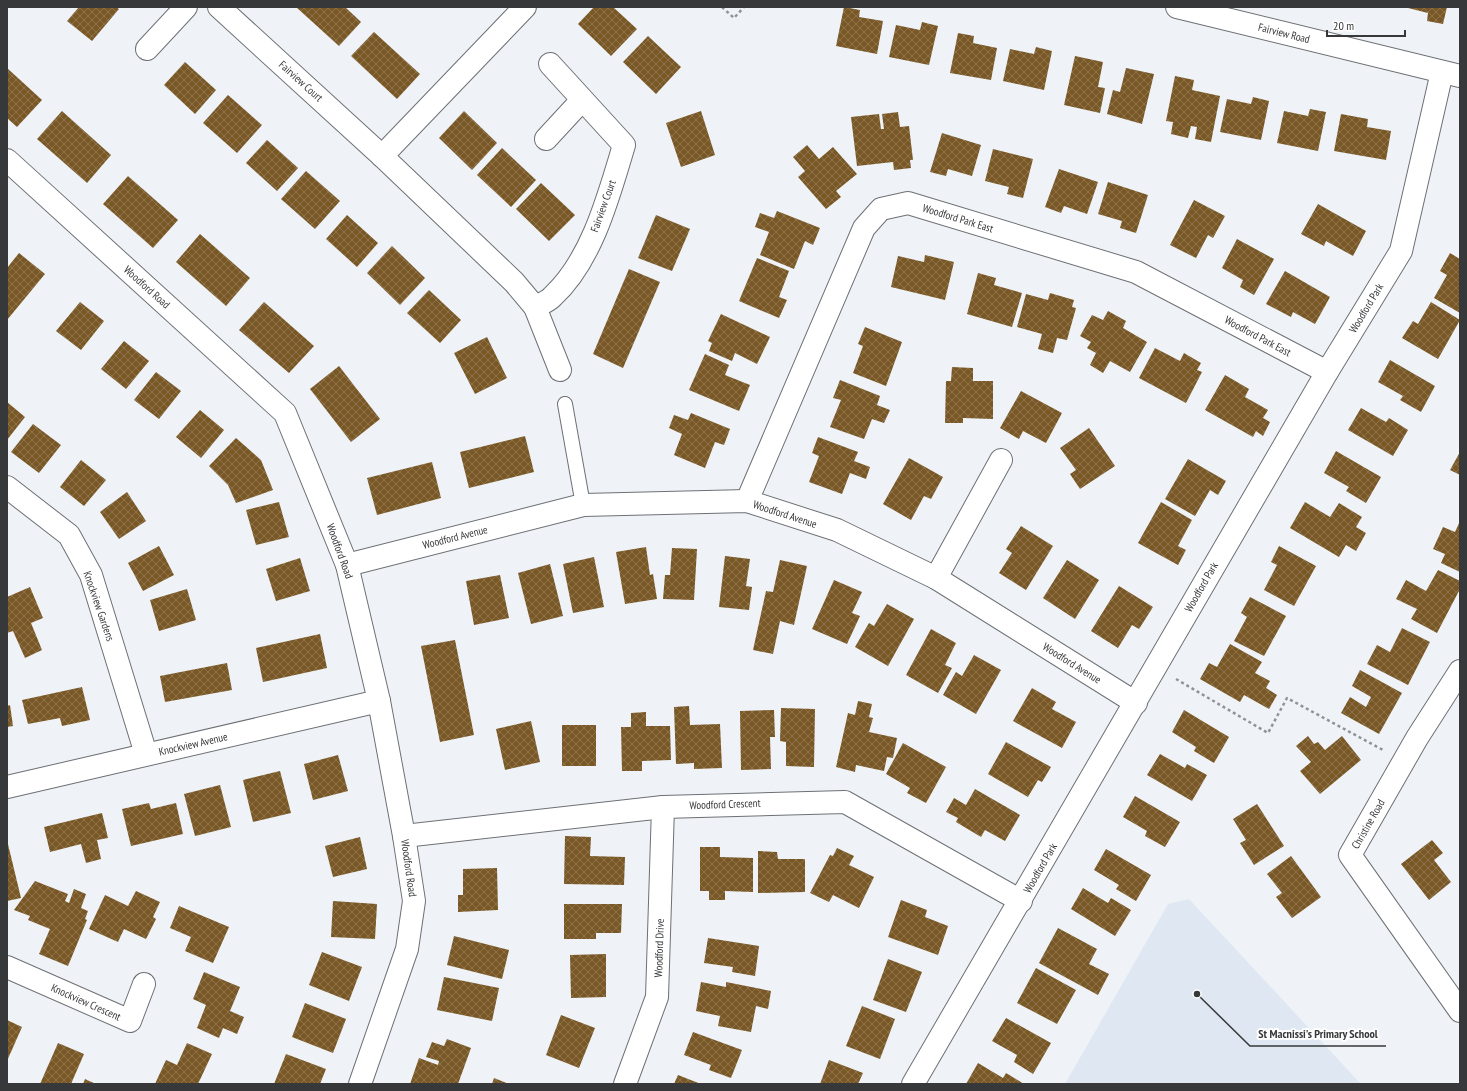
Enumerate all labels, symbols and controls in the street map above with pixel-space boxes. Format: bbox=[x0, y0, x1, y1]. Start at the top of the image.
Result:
scale bar bbox=[1327, 12, 1405, 38]
text: 20 m bbox=[1333, 18, 1354, 33]
street label: Fairview Road bbox=[1257, 20, 1312, 46]
street label: Fairview Court bbox=[276, 58, 326, 104]
street label: Fairview Court bbox=[587, 178, 619, 234]
street label: Woodford Park East bbox=[921, 201, 995, 235]
street label: Woodford Road bbox=[121, 263, 173, 312]
street label: Woodford Park bbox=[1346, 280, 1387, 335]
street label: Woodford Park East bbox=[1222, 313, 1294, 359]
street label: Woodford Avenue bbox=[751, 497, 819, 531]
street label: Woodford Road bbox=[324, 522, 357, 581]
street label: Woodford Avenue bbox=[421, 522, 489, 552]
street label: Woodford Park bbox=[1181, 559, 1221, 614]
street label: Knockview Gardens bbox=[80, 569, 118, 643]
street label: Woodford Avenue bbox=[1040, 639, 1104, 687]
street label: Knockview Avenue bbox=[157, 729, 229, 759]
street label: Woodford Crescent bbox=[689, 796, 761, 812]
street label: Christine Road bbox=[1348, 797, 1388, 851]
street label: Woodford Road bbox=[398, 838, 420, 898]
street label: Woodford Park bbox=[1020, 840, 1060, 895]
street label: Woodford Drive bbox=[651, 918, 667, 978]
street label: Knockview Crescent bbox=[49, 980, 123, 1024]
callout: St Macnissi's Primary School bbox=[1250, 1022, 1386, 1046]
text: St Macnissi's Primary School bbox=[1258, 1026, 1378, 1041]

